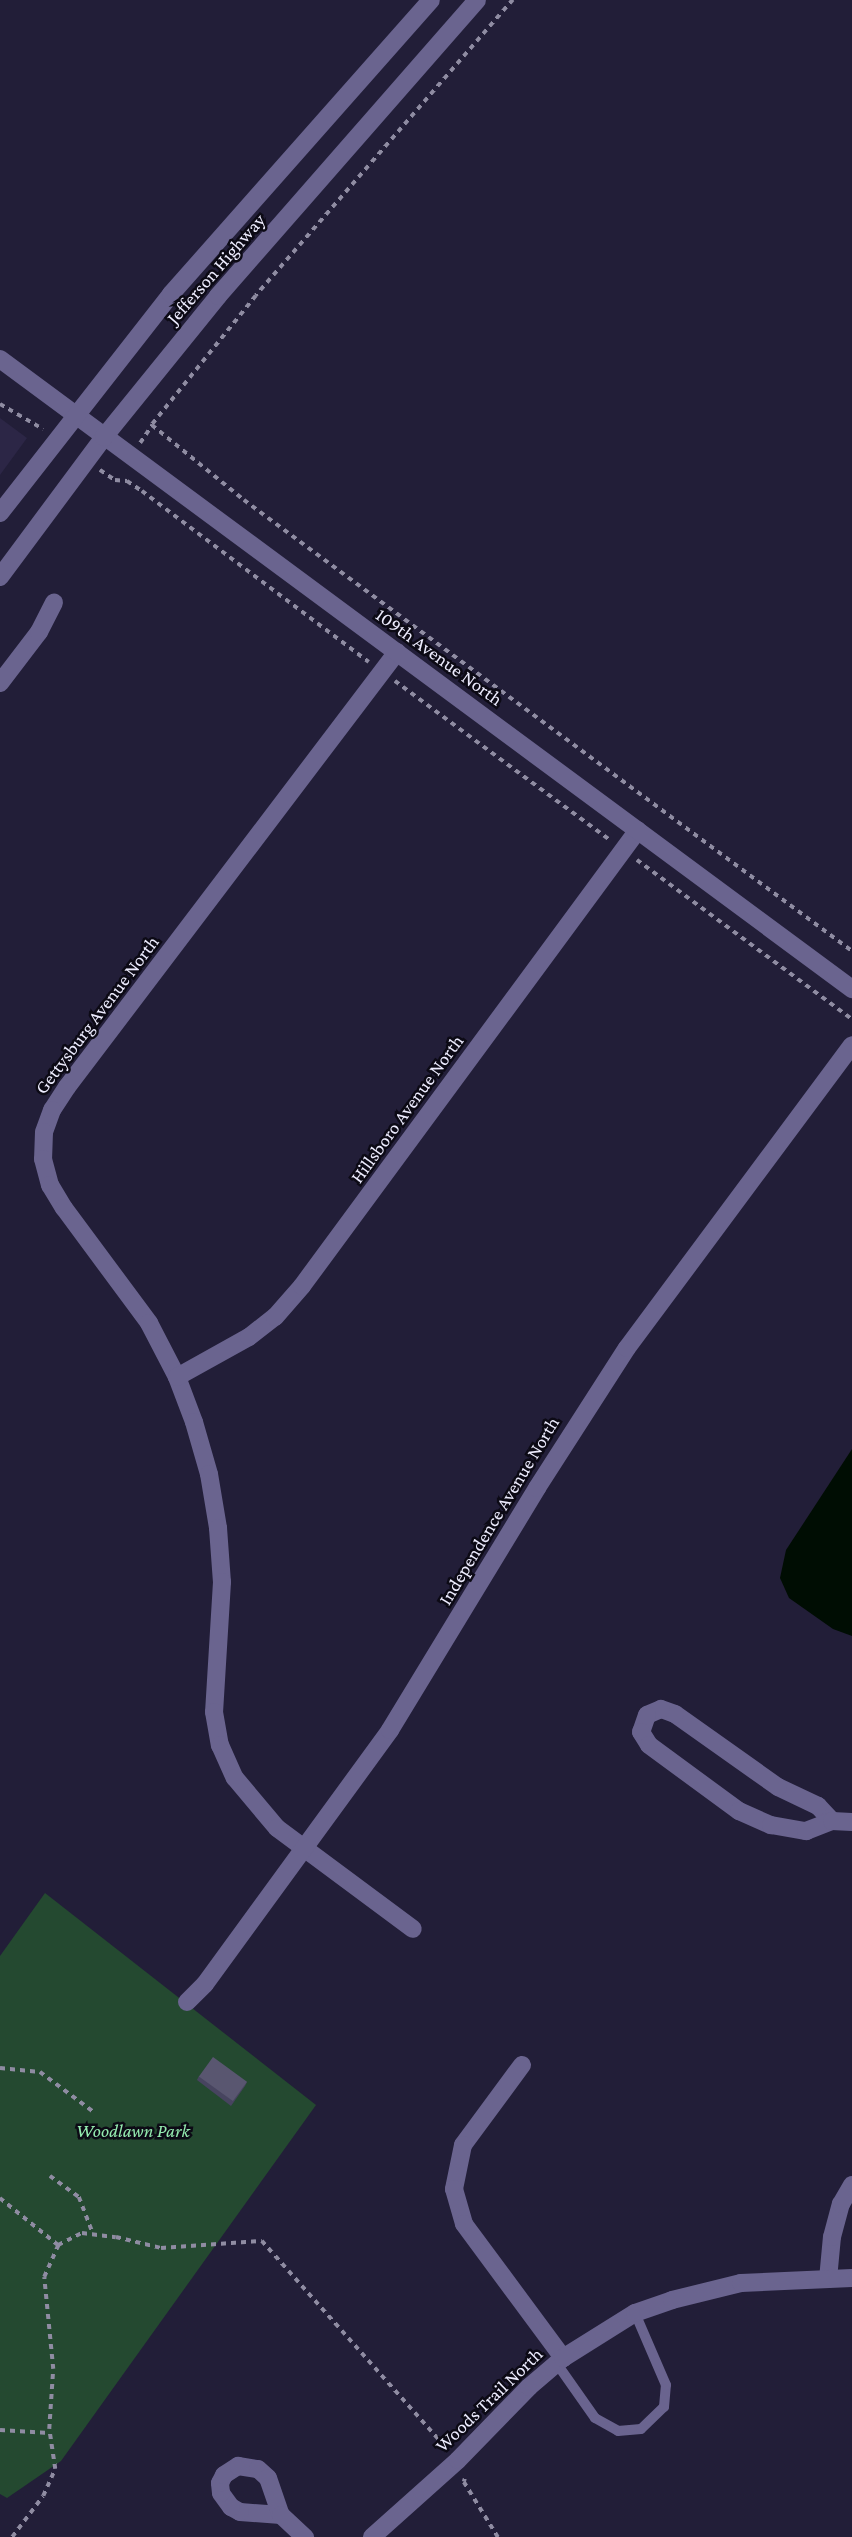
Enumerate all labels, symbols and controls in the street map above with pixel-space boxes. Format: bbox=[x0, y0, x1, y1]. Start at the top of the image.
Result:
street label: Jefferson Highway bbox=[162, 209, 270, 329]
street label: 109th Avenue North bbox=[371, 603, 507, 711]
street label: Gettysburg Avenue North bbox=[30, 931, 164, 1099]
street label: Hillsboro Avenue North bbox=[345, 1030, 469, 1188]
street label: Independence Avenue North bbox=[434, 1413, 564, 1609]
park label: Woodlawn Park bbox=[76, 2120, 190, 2142]
street label: Woods Trail North bbox=[431, 2343, 547, 2457]

